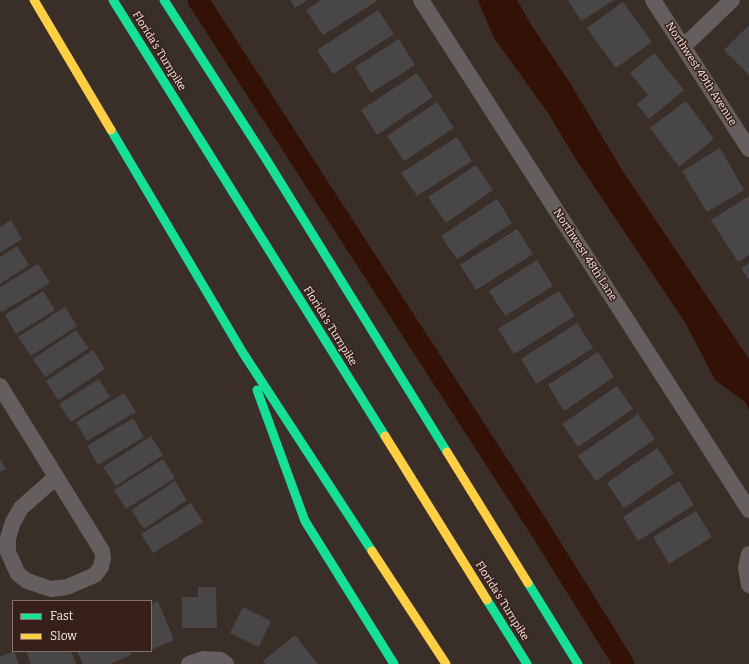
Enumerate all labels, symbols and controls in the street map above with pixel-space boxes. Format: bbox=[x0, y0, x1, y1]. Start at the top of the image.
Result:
street label: Florida's Turnpike bbox=[129, 9, 189, 93]
street label: Northwest 49th Avenue bbox=[663, 20, 739, 128]
street label: Northwest 48th Lane bbox=[550, 207, 620, 303]
street label: Florida's Turnpike bbox=[300, 284, 360, 368]
street label: Florida's Turnpike bbox=[472, 559, 532, 643]
legend bbox=[12, 600, 152, 652]
text: Fast bbox=[50, 609, 73, 623]
text: Slow bbox=[50, 629, 77, 643]

